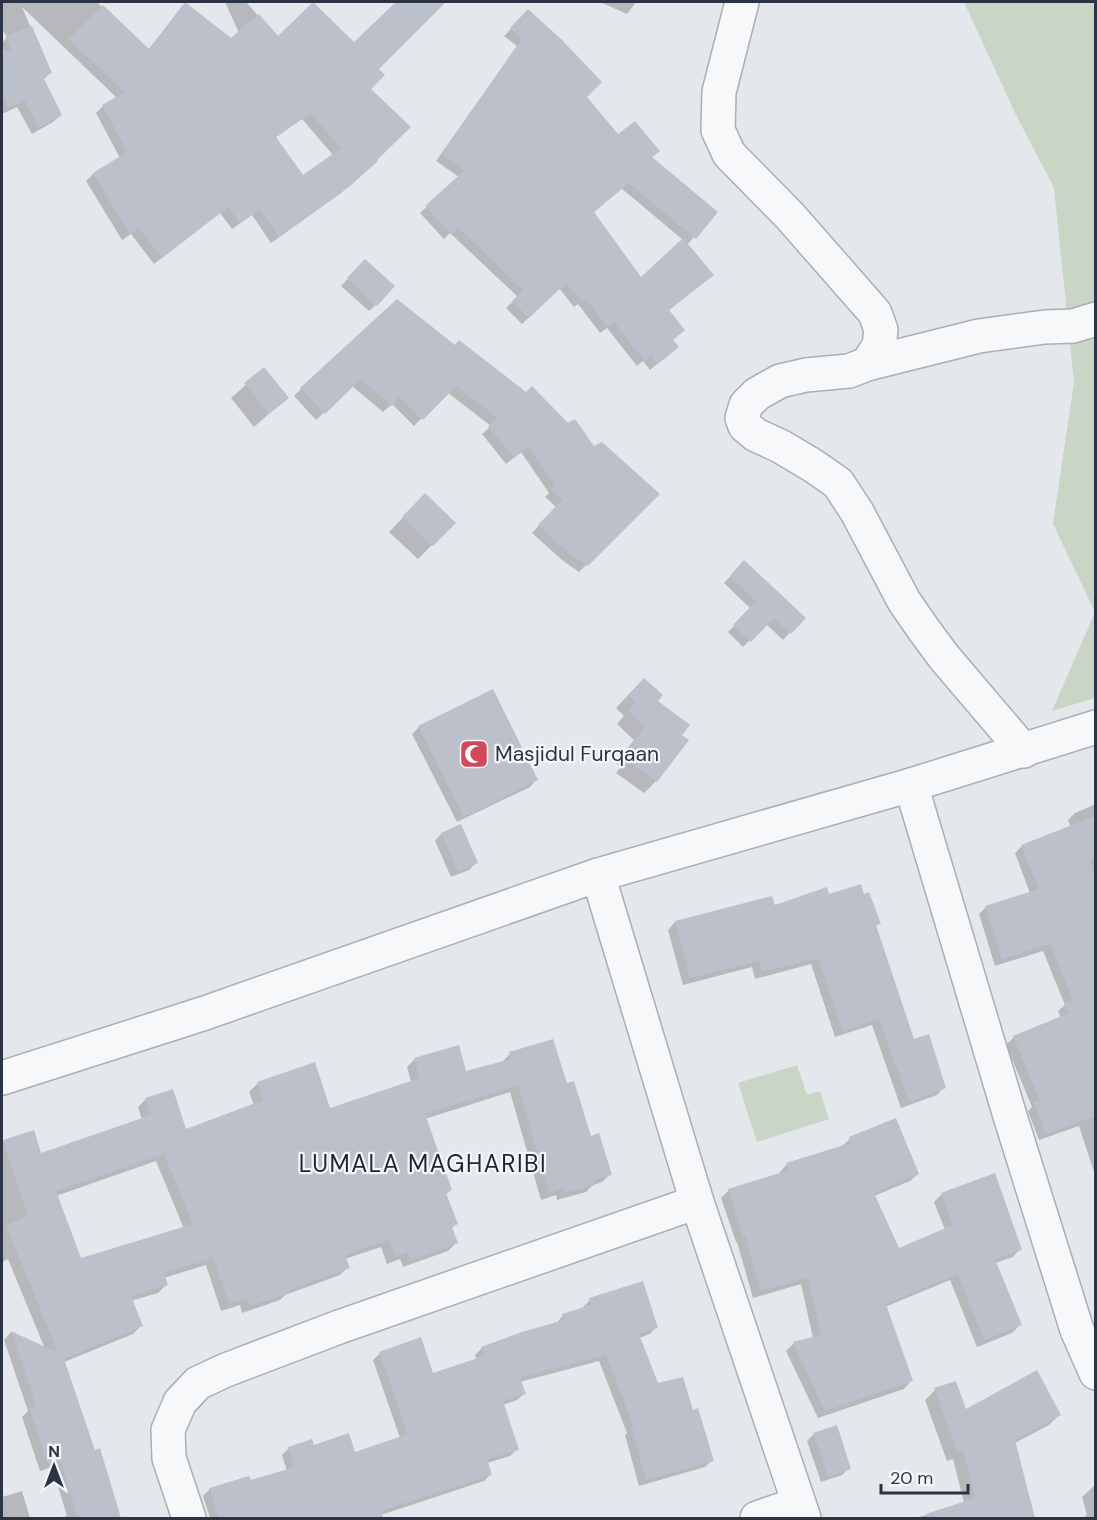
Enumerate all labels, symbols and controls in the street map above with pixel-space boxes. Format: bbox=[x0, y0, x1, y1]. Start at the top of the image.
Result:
mosque icon: Masjidul Furqaan bbox=[458, 738, 490, 770]
place label: Masjidul Furqaan bbox=[495, 740, 659, 768]
district label: LUMALA MAGHARIBI bbox=[299, 1148, 547, 1179]
north arrow bbox=[24, 1436, 84, 1496]
text: N bbox=[48, 1441, 60, 1462]
scale bar bbox=[881, 1457, 968, 1495]
text: 20 m bbox=[890, 1466, 933, 1490]

